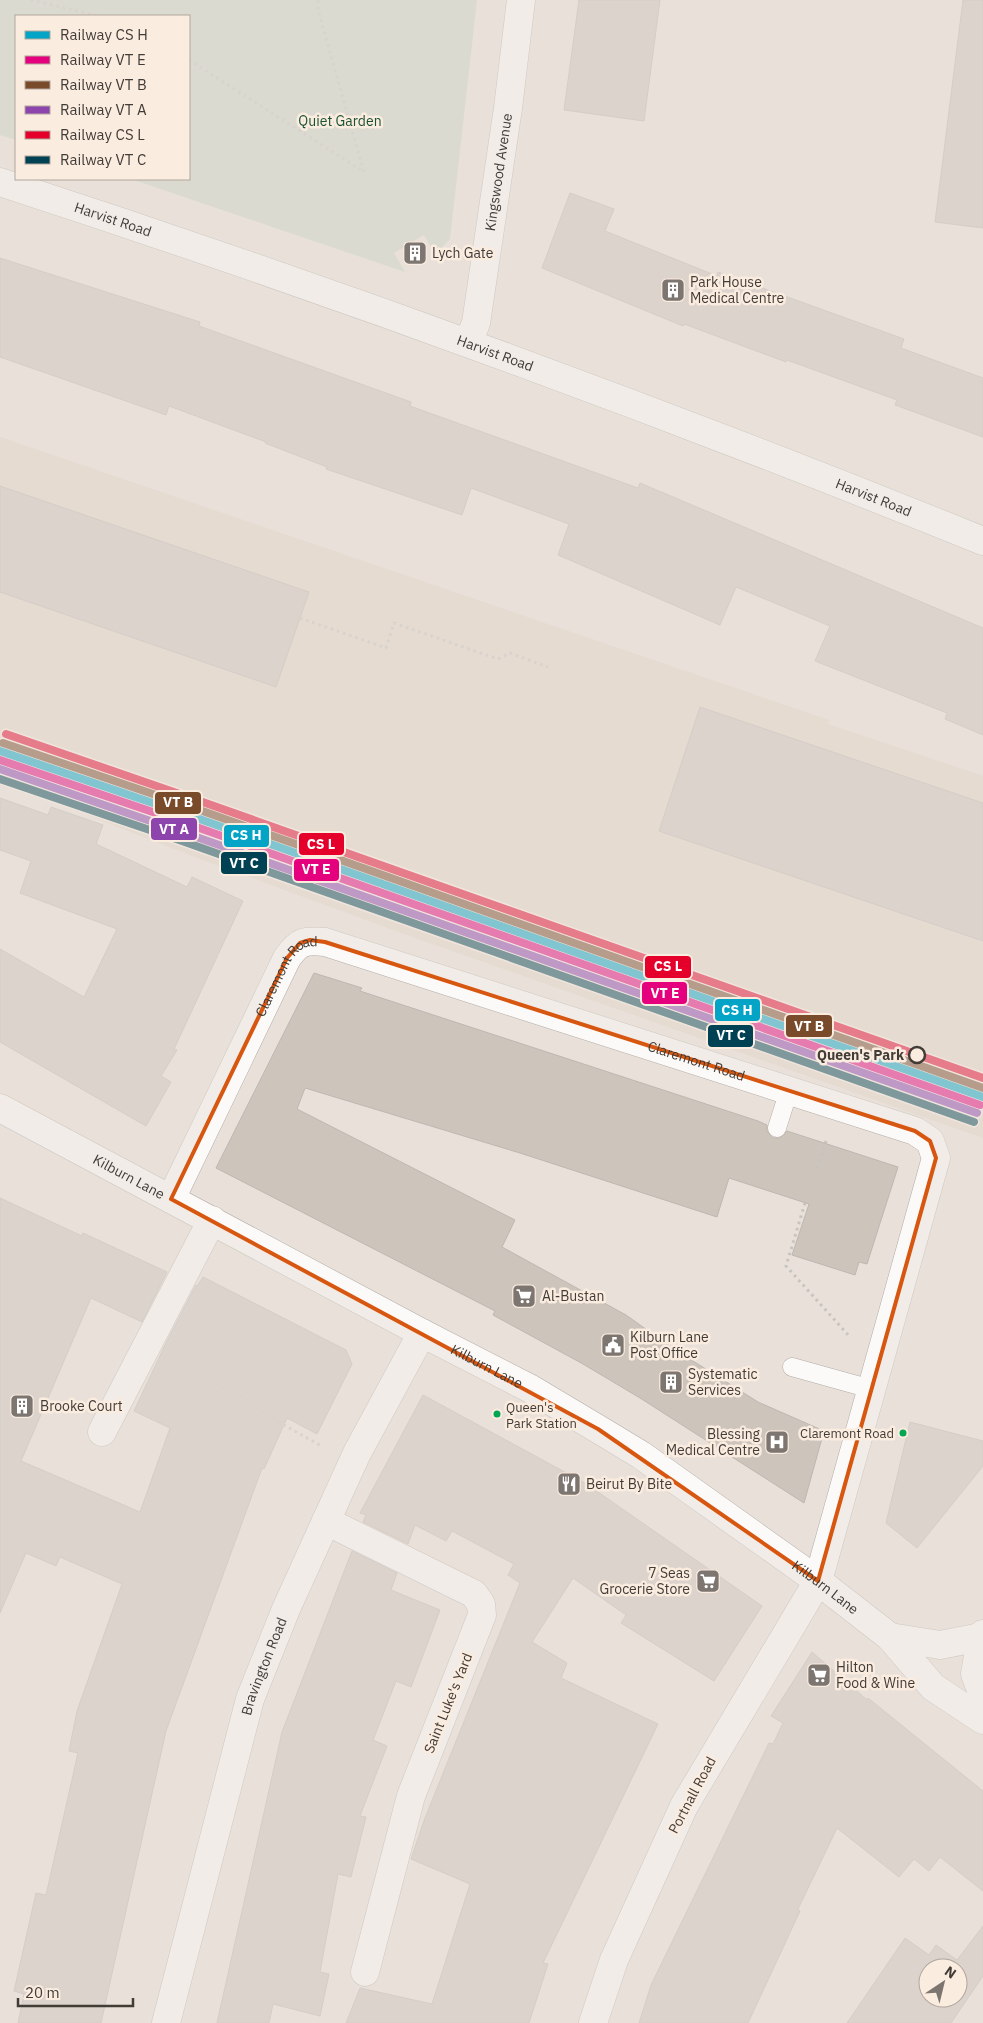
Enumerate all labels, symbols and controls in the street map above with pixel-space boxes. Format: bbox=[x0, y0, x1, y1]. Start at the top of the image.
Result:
legend bbox=[15, 15, 190, 180]
text: Railway CS H bbox=[60, 25, 148, 44]
text: Railway VT E bbox=[60, 50, 146, 69]
text: Railway VT B bbox=[60, 75, 147, 94]
text: Railway VT A bbox=[60, 100, 147, 119]
park label: Quiet Garden bbox=[298, 112, 382, 130]
street label: Kingswood Avenue bbox=[481, 112, 516, 232]
text: Railway CS L bbox=[60, 125, 145, 144]
text: Railway VT C bbox=[60, 150, 146, 169]
street label: Harvist Road bbox=[72, 198, 154, 241]
building icon: Lych Gate bbox=[402, 240, 428, 266]
place label: Lych Gate bbox=[432, 244, 494, 262]
place label: Park House Medical Centre bbox=[690, 273, 785, 307]
building icon: Park House Medical Centre bbox=[660, 277, 686, 303]
street label: Harvist Road bbox=[454, 331, 536, 375]
street label: Harvist Road bbox=[833, 474, 914, 520]
line badge: VT B bbox=[154, 791, 202, 815]
text: VT B bbox=[163, 793, 193, 811]
line badge: VT A bbox=[150, 817, 198, 841]
text: VT A bbox=[159, 820, 190, 838]
line badge: CS H bbox=[223, 824, 270, 848]
text: CS H bbox=[230, 826, 262, 844]
line badge: CS L bbox=[298, 832, 345, 856]
text: CS L bbox=[307, 835, 335, 853]
line badge: VT C bbox=[220, 851, 268, 875]
text: VT C bbox=[229, 854, 259, 872]
line badge: VT E bbox=[293, 858, 340, 882]
text: VT E bbox=[301, 860, 331, 878]
street label: Claremont Road bbox=[251, 932, 318, 1020]
line badge: CS L bbox=[644, 955, 692, 979]
text: CS L bbox=[654, 957, 682, 975]
line badge: VT E bbox=[641, 981, 688, 1005]
text: VT E bbox=[650, 984, 680, 1002]
line badge: CS H bbox=[714, 998, 761, 1022]
text: CS H bbox=[721, 1001, 753, 1019]
line badge: VT B bbox=[785, 1014, 833, 1038]
text: VT B bbox=[794, 1017, 824, 1035]
line badge: VT C bbox=[707, 1024, 754, 1048]
text: VT C bbox=[716, 1026, 746, 1044]
street label: Claremont Road bbox=[645, 1037, 747, 1085]
place label: Queen's Park bbox=[817, 1046, 905, 1064]
marker: Queen's Park bbox=[908, 1046, 926, 1064]
street label: Kilburn Lane bbox=[90, 1150, 168, 1203]
supermarket icon: Al-Bustan bbox=[511, 1283, 537, 1309]
place label: Al-Bustan bbox=[542, 1287, 604, 1305]
place label: Kilburn Lane Post Office bbox=[630, 1328, 709, 1362]
public building icon: Kilburn Lane Post Office bbox=[600, 1332, 626, 1358]
street label: Kilburn Lane bbox=[448, 1340, 526, 1392]
place label: Systematic Services bbox=[688, 1365, 757, 1399]
building icon: Systematic Services bbox=[658, 1369, 684, 1395]
building icon: Brooke Court bbox=[9, 1393, 35, 1419]
place label: Brooke Court bbox=[40, 1397, 123, 1415]
place label: Queen's Park Station bbox=[506, 1399, 577, 1432]
marker: Queen's Park Station bbox=[492, 1409, 502, 1419]
place label: Blessing Medical Centre bbox=[666, 1425, 761, 1459]
place label: Claremont Road bbox=[800, 1425, 894, 1442]
marker: Claremont Road bbox=[898, 1428, 908, 1438]
hospital icon: Blessing Medical Centre bbox=[764, 1429, 790, 1455]
restaurant icon: Beirut By Bite bbox=[556, 1471, 582, 1497]
place label: Beirut By Bite bbox=[586, 1475, 672, 1493]
street label: Kilburn Lane bbox=[789, 1556, 863, 1618]
place label: 7 Seas Grocerie Store bbox=[600, 1564, 690, 1598]
supermarket icon: 7 Seas Grocerie Store bbox=[695, 1568, 721, 1594]
street label: Bravington Road bbox=[237, 1615, 291, 1717]
street label: Saint Luke's Yard bbox=[420, 1650, 476, 1756]
place label: Hilton Food & Wine bbox=[836, 1658, 916, 1692]
supermarket icon: Hilton Food & Wine bbox=[806, 1662, 832, 1688]
street label: Portnall Road bbox=[664, 1753, 720, 1837]
north arrow bbox=[918, 1958, 968, 2008]
text: N bbox=[941, 1962, 960, 1983]
scale bar bbox=[18, 1976, 132, 2008]
text: 20 m bbox=[25, 1983, 60, 2002]

